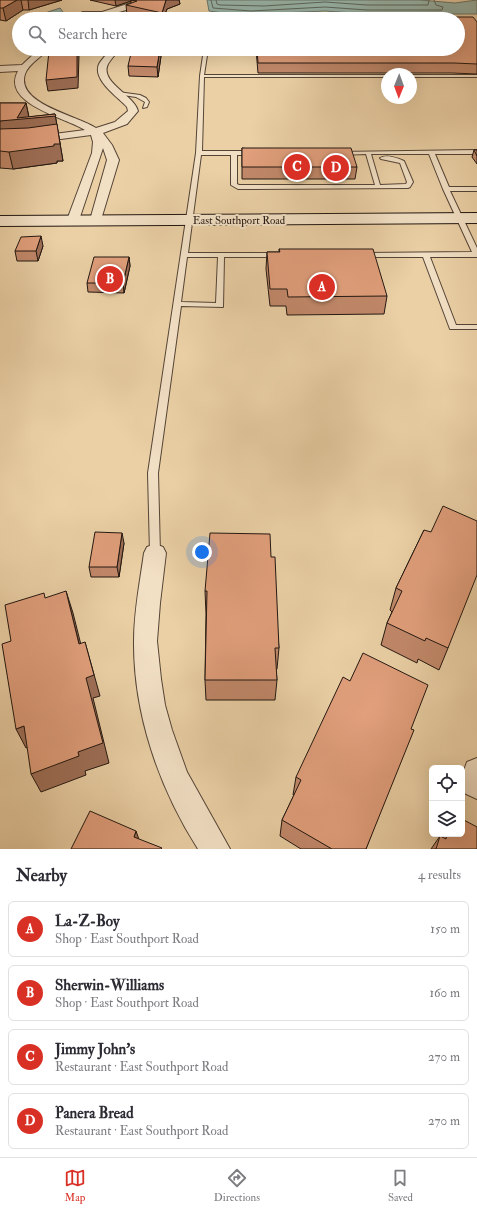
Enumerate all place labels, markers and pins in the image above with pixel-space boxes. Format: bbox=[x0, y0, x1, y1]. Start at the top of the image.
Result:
pin: C bbox=[284, 152, 310, 182]
pin: D bbox=[323, 153, 349, 183]
pin: B bbox=[97, 264, 123, 294]
pin: A bbox=[309, 272, 335, 302]

